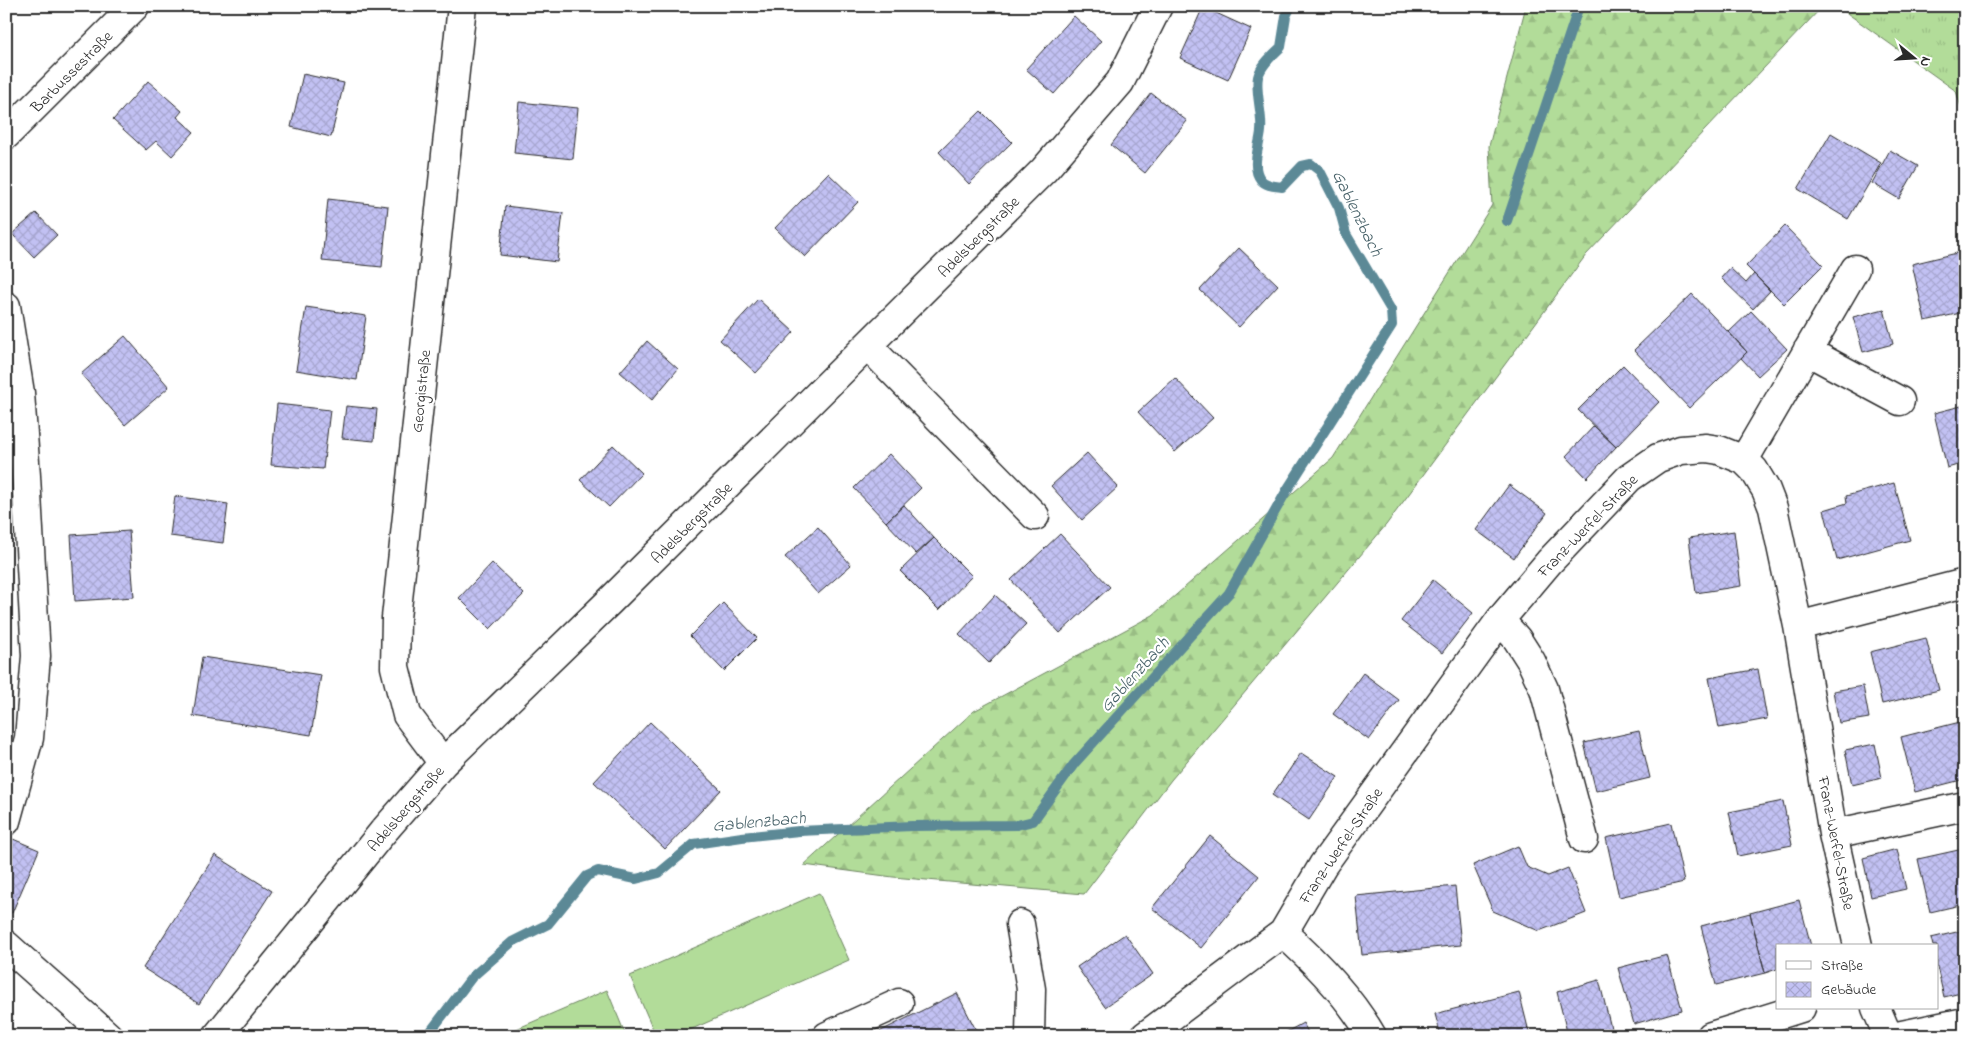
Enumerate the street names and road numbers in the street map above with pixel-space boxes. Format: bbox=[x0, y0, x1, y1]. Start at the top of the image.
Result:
street label: Barbussestraße bbox=[25, 25, 120, 120]
street label: Adelsbergstraße bbox=[933, 190, 1026, 284]
street label: Georgistraße bbox=[406, 348, 438, 434]
street label: Franz-Werfel-Straße bbox=[1532, 469, 1645, 584]
street label: Adelsbergstraße bbox=[646, 476, 739, 570]
street label: Adelsbergstraße bbox=[362, 760, 451, 858]
street label: Franz-Werfel-Straße bbox=[1810, 773, 1860, 913]
street label: Franz-Werfel-Straße bbox=[1293, 782, 1390, 910]

